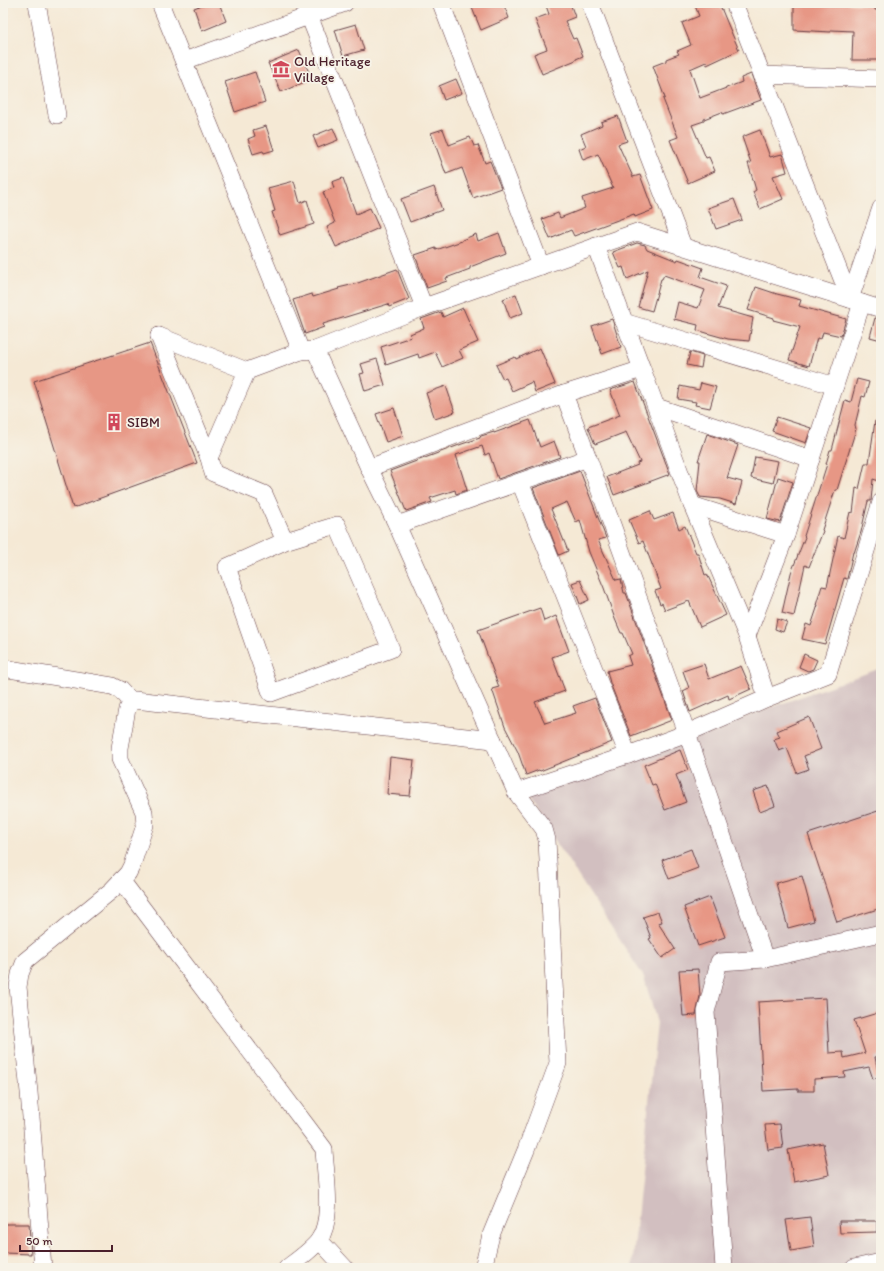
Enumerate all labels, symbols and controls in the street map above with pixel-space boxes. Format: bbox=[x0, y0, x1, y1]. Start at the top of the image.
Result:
place label: Old Heritage Village bbox=[294, 53, 371, 86]
museum icon: Old Heritage Village bbox=[271, 59, 291, 79]
building icon: SIBM bbox=[104, 412, 124, 432]
place label: SIBM bbox=[127, 414, 160, 431]
scale bar bbox=[20, 1227, 112, 1253]
text: 50 m bbox=[26, 1234, 52, 1248]

